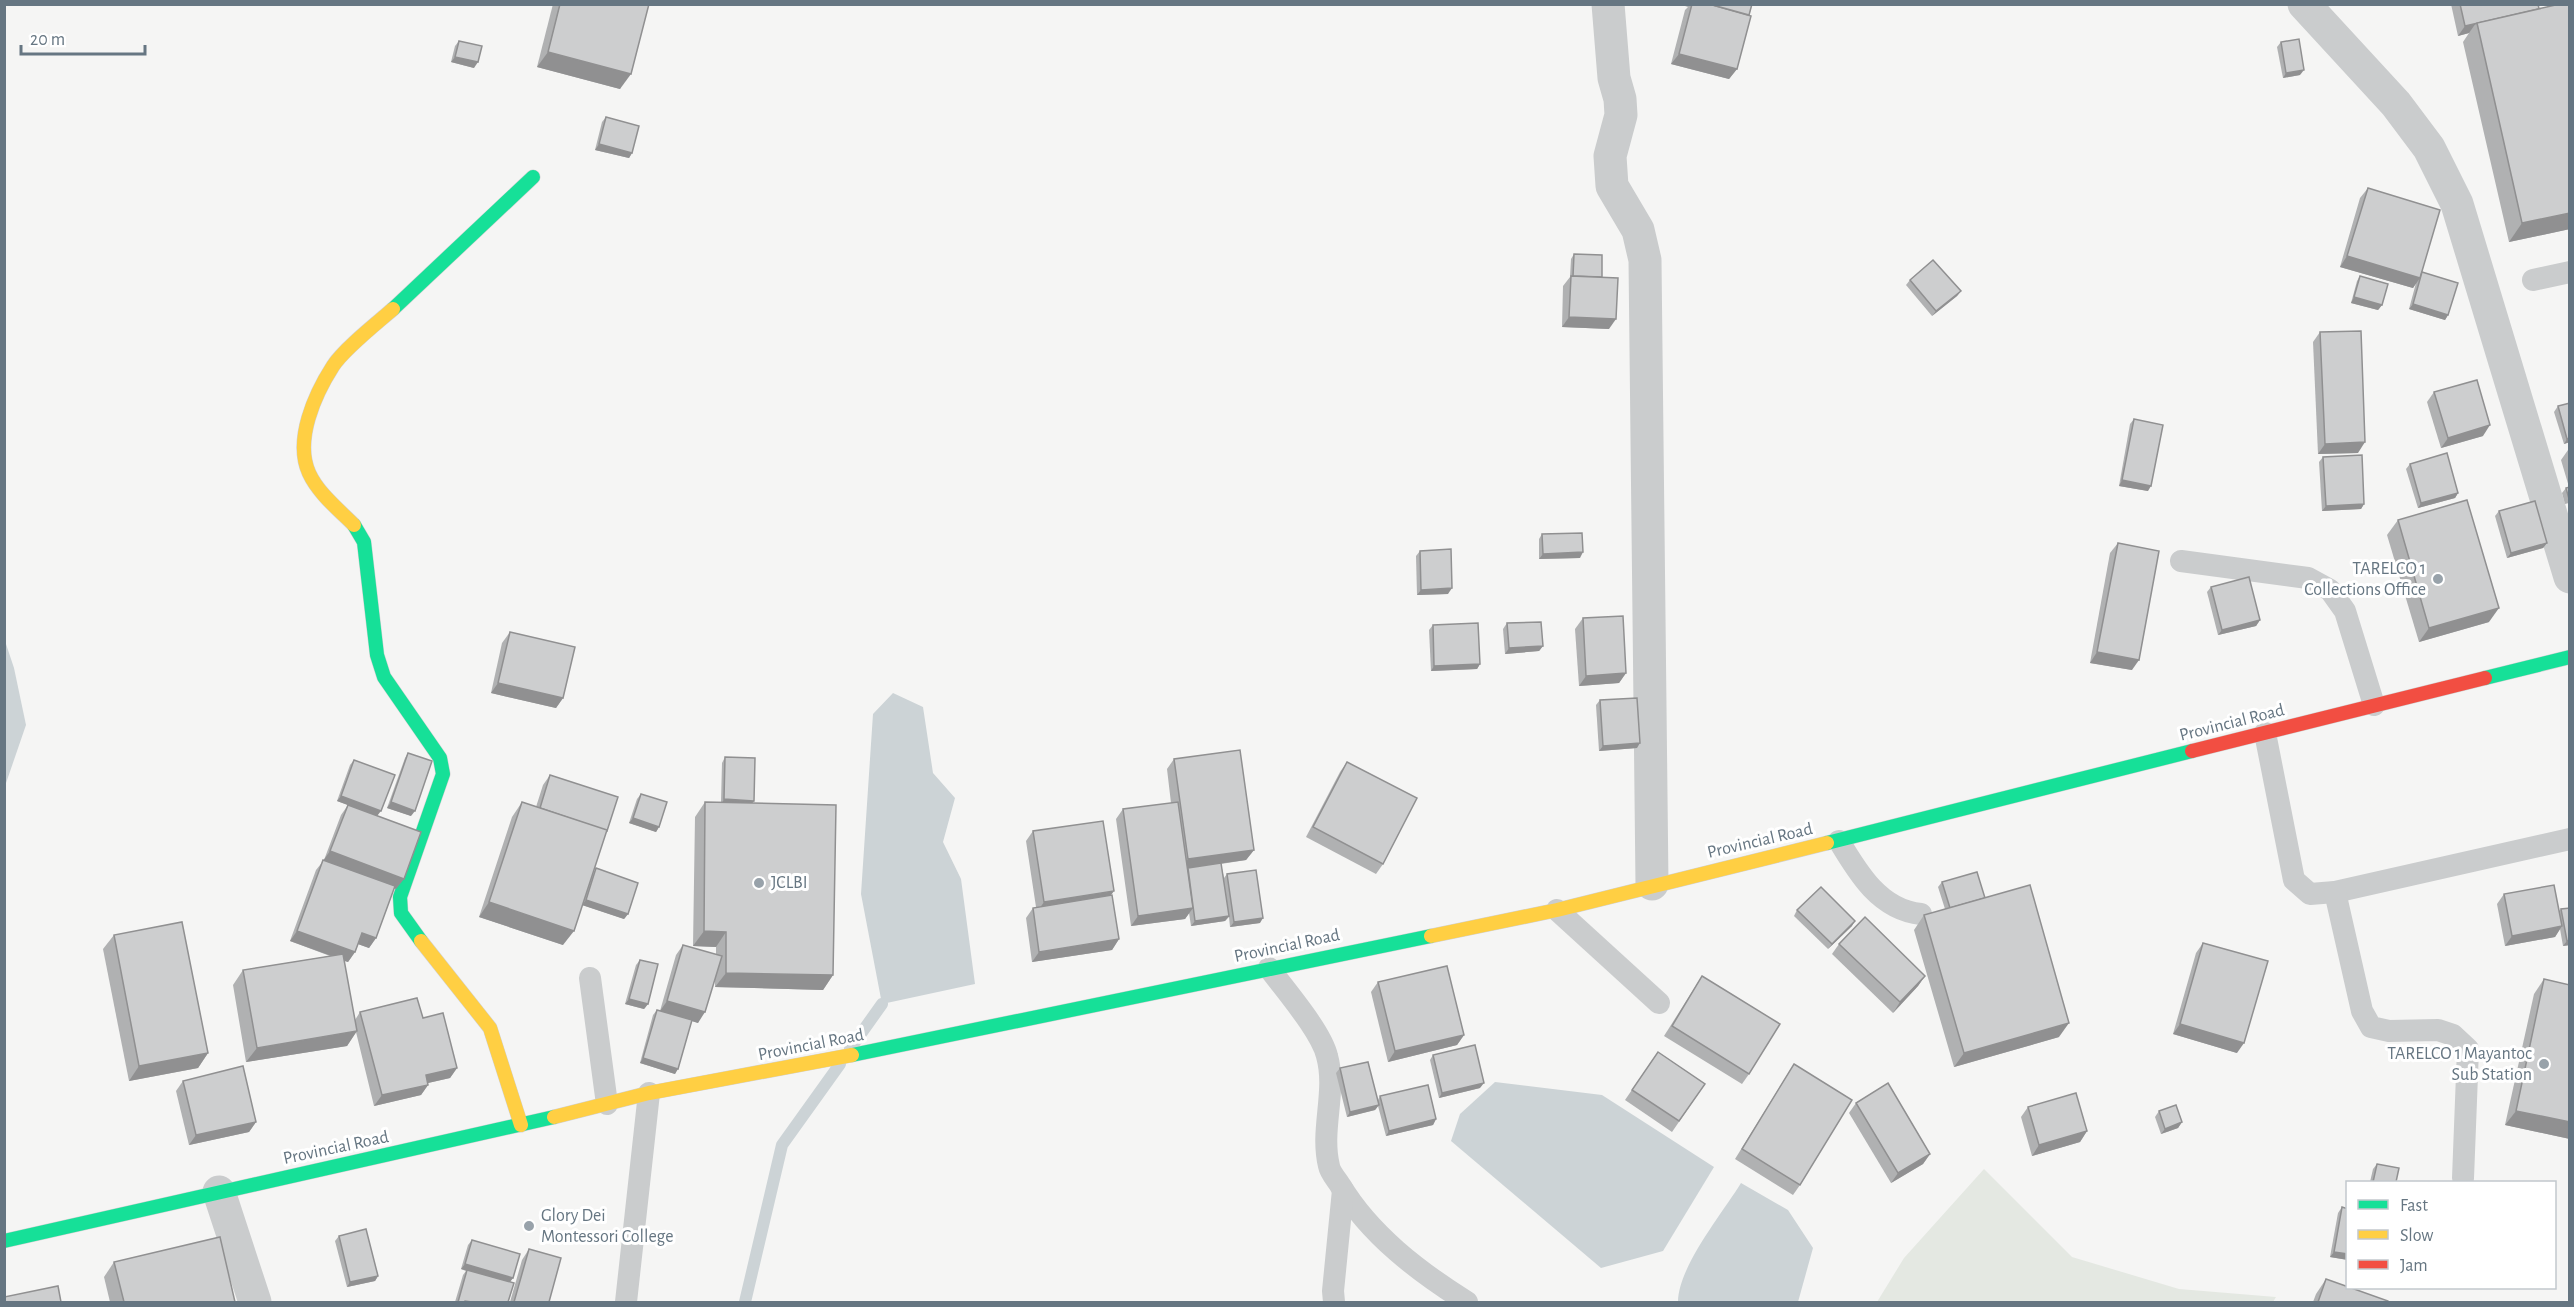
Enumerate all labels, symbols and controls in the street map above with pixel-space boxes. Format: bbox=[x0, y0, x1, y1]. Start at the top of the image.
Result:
scale bar bbox=[21, 18, 146, 56]
text: 20 m bbox=[30, 31, 65, 49]
place label: TARELCO 1 Collections Office bbox=[2304, 560, 2426, 599]
marker: TARELCO 1 Collections Office bbox=[2431, 572, 2445, 586]
street label: Provincial Road bbox=[2178, 701, 2286, 745]
street label: Provincial Road bbox=[1706, 820, 1814, 862]
place label: JCLBI bbox=[771, 874, 808, 892]
marker: JCLBI bbox=[752, 876, 766, 890]
street label: Provincial Road bbox=[1233, 926, 1341, 966]
street label: Provincial Road bbox=[756, 1026, 866, 1064]
place label: TARELCO 1 Mayantoc Sub Station bbox=[2387, 1045, 2532, 1084]
marker: TARELCO 1 Mayantoc Sub Station bbox=[2537, 1057, 2551, 1071]
street label: Provincial Road bbox=[282, 1128, 390, 1168]
legend bbox=[2346, 1181, 2556, 1289]
text: Fast bbox=[2400, 1197, 2428, 1215]
place label: Glory Dei Montessori College bbox=[541, 1207, 674, 1246]
marker: Glory Dei Montessori College bbox=[522, 1219, 536, 1233]
text: Slow bbox=[2400, 1227, 2433, 1245]
text: Jam bbox=[2400, 1257, 2428, 1275]

